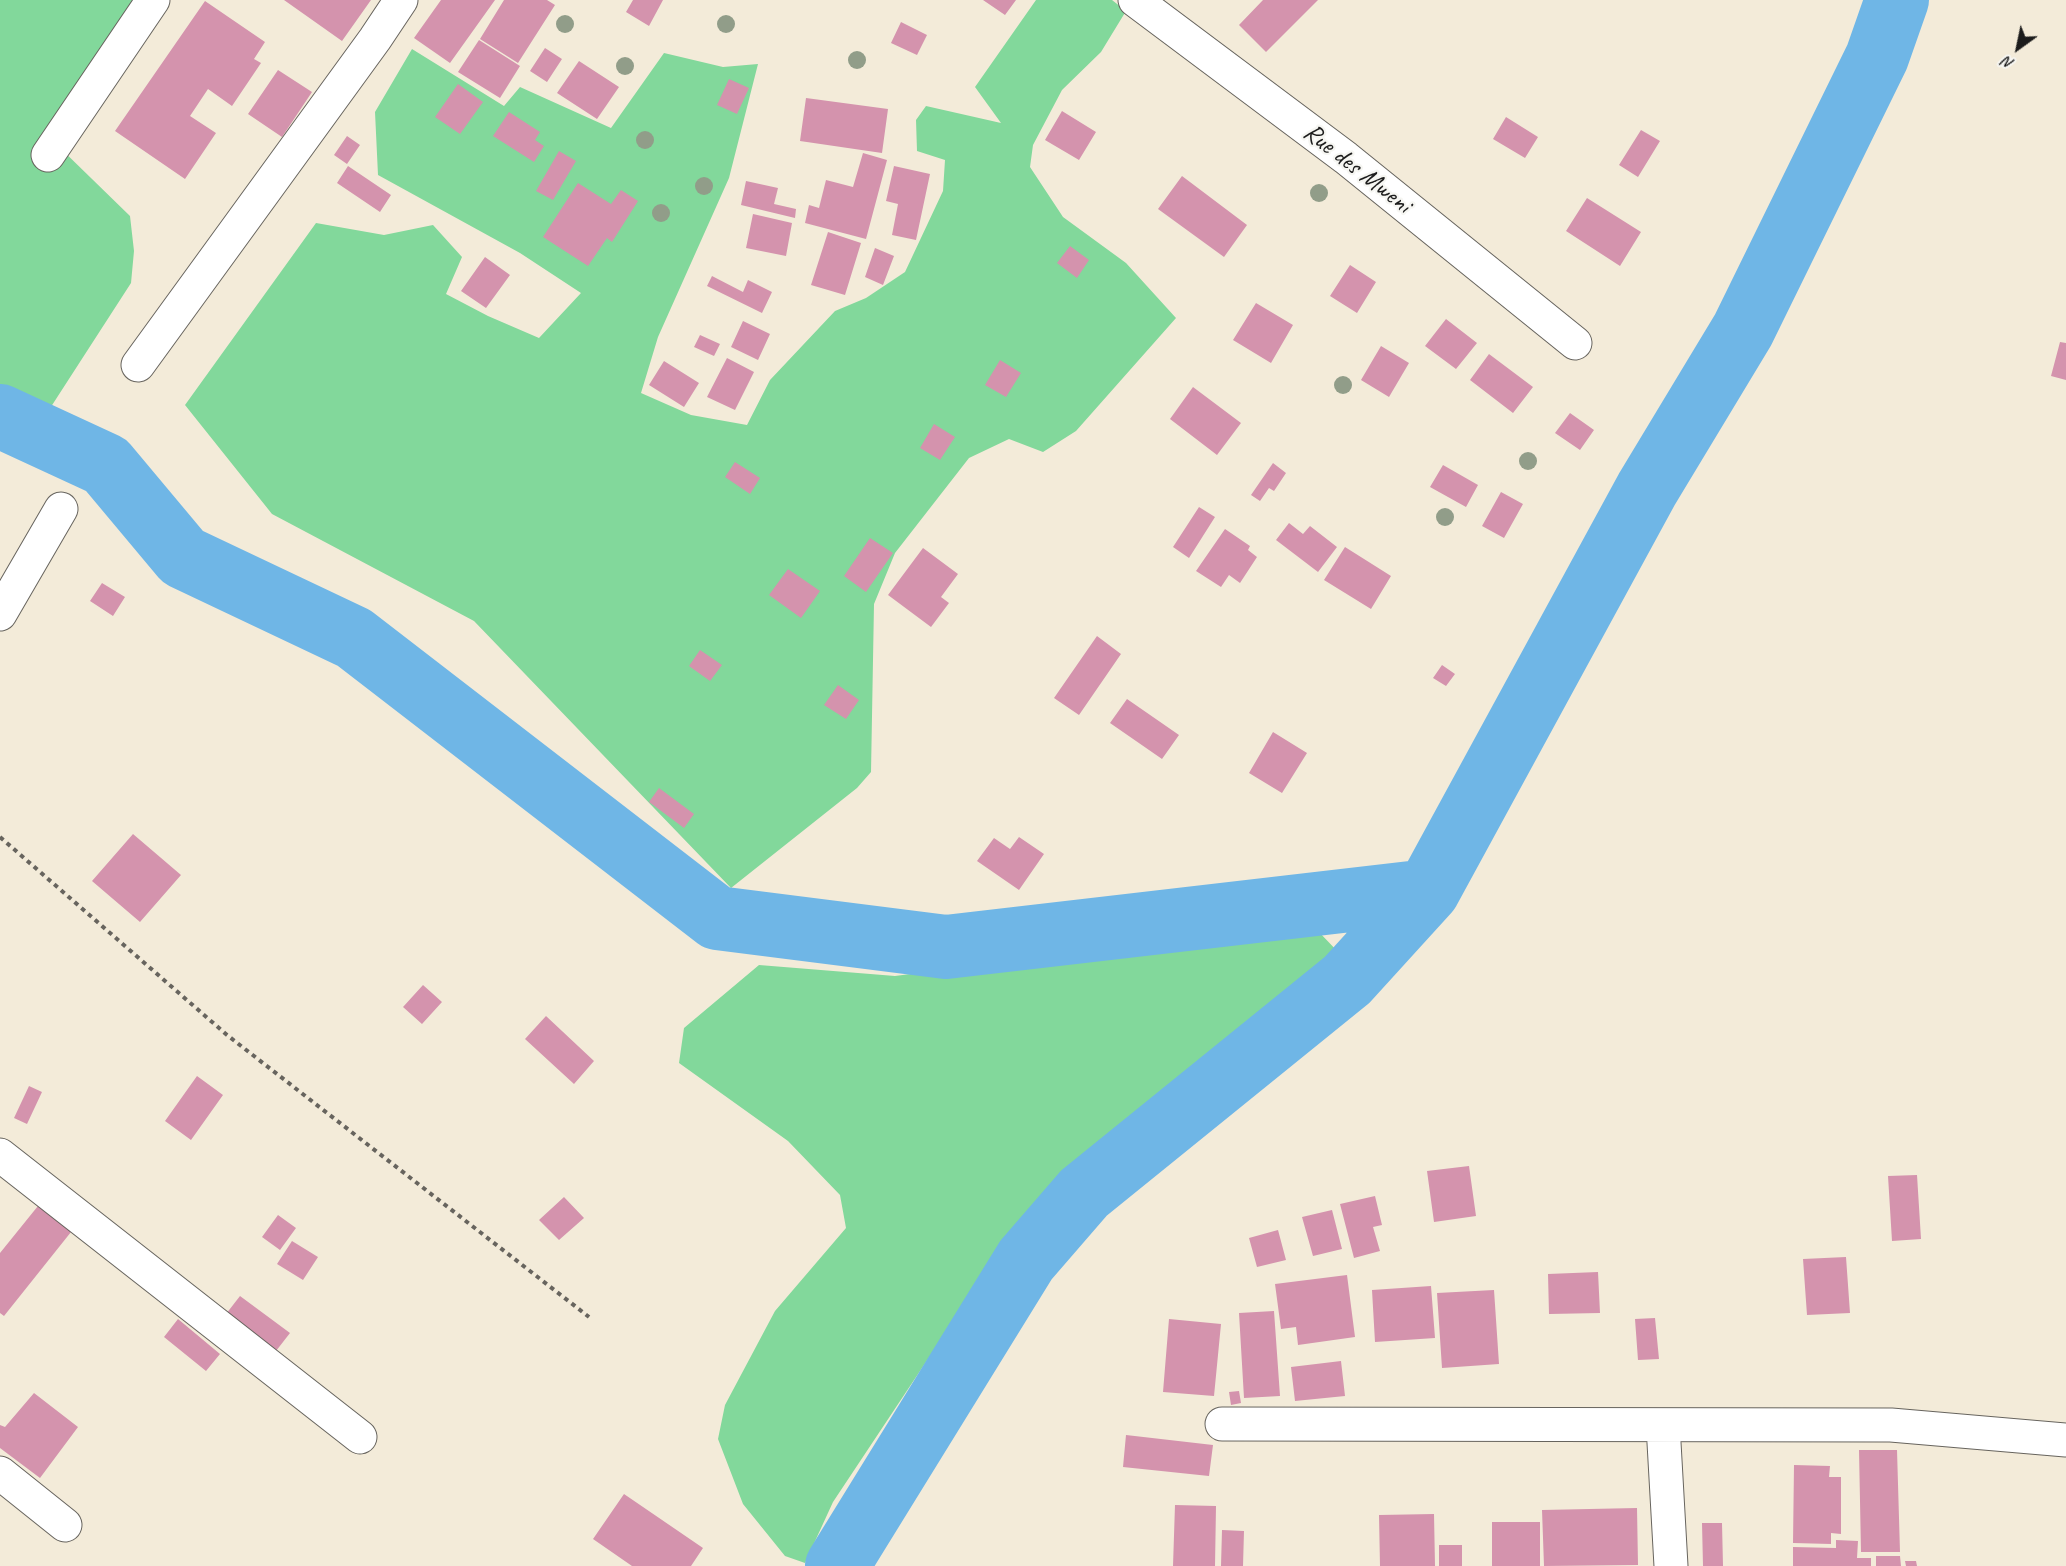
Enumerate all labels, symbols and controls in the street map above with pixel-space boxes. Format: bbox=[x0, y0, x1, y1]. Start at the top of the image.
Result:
north arrow bbox=[1988, 18, 2048, 78]
text: N bbox=[1999, 52, 2018, 74]
street label: Rue des Mweni bbox=[1297, 117, 1417, 221]

